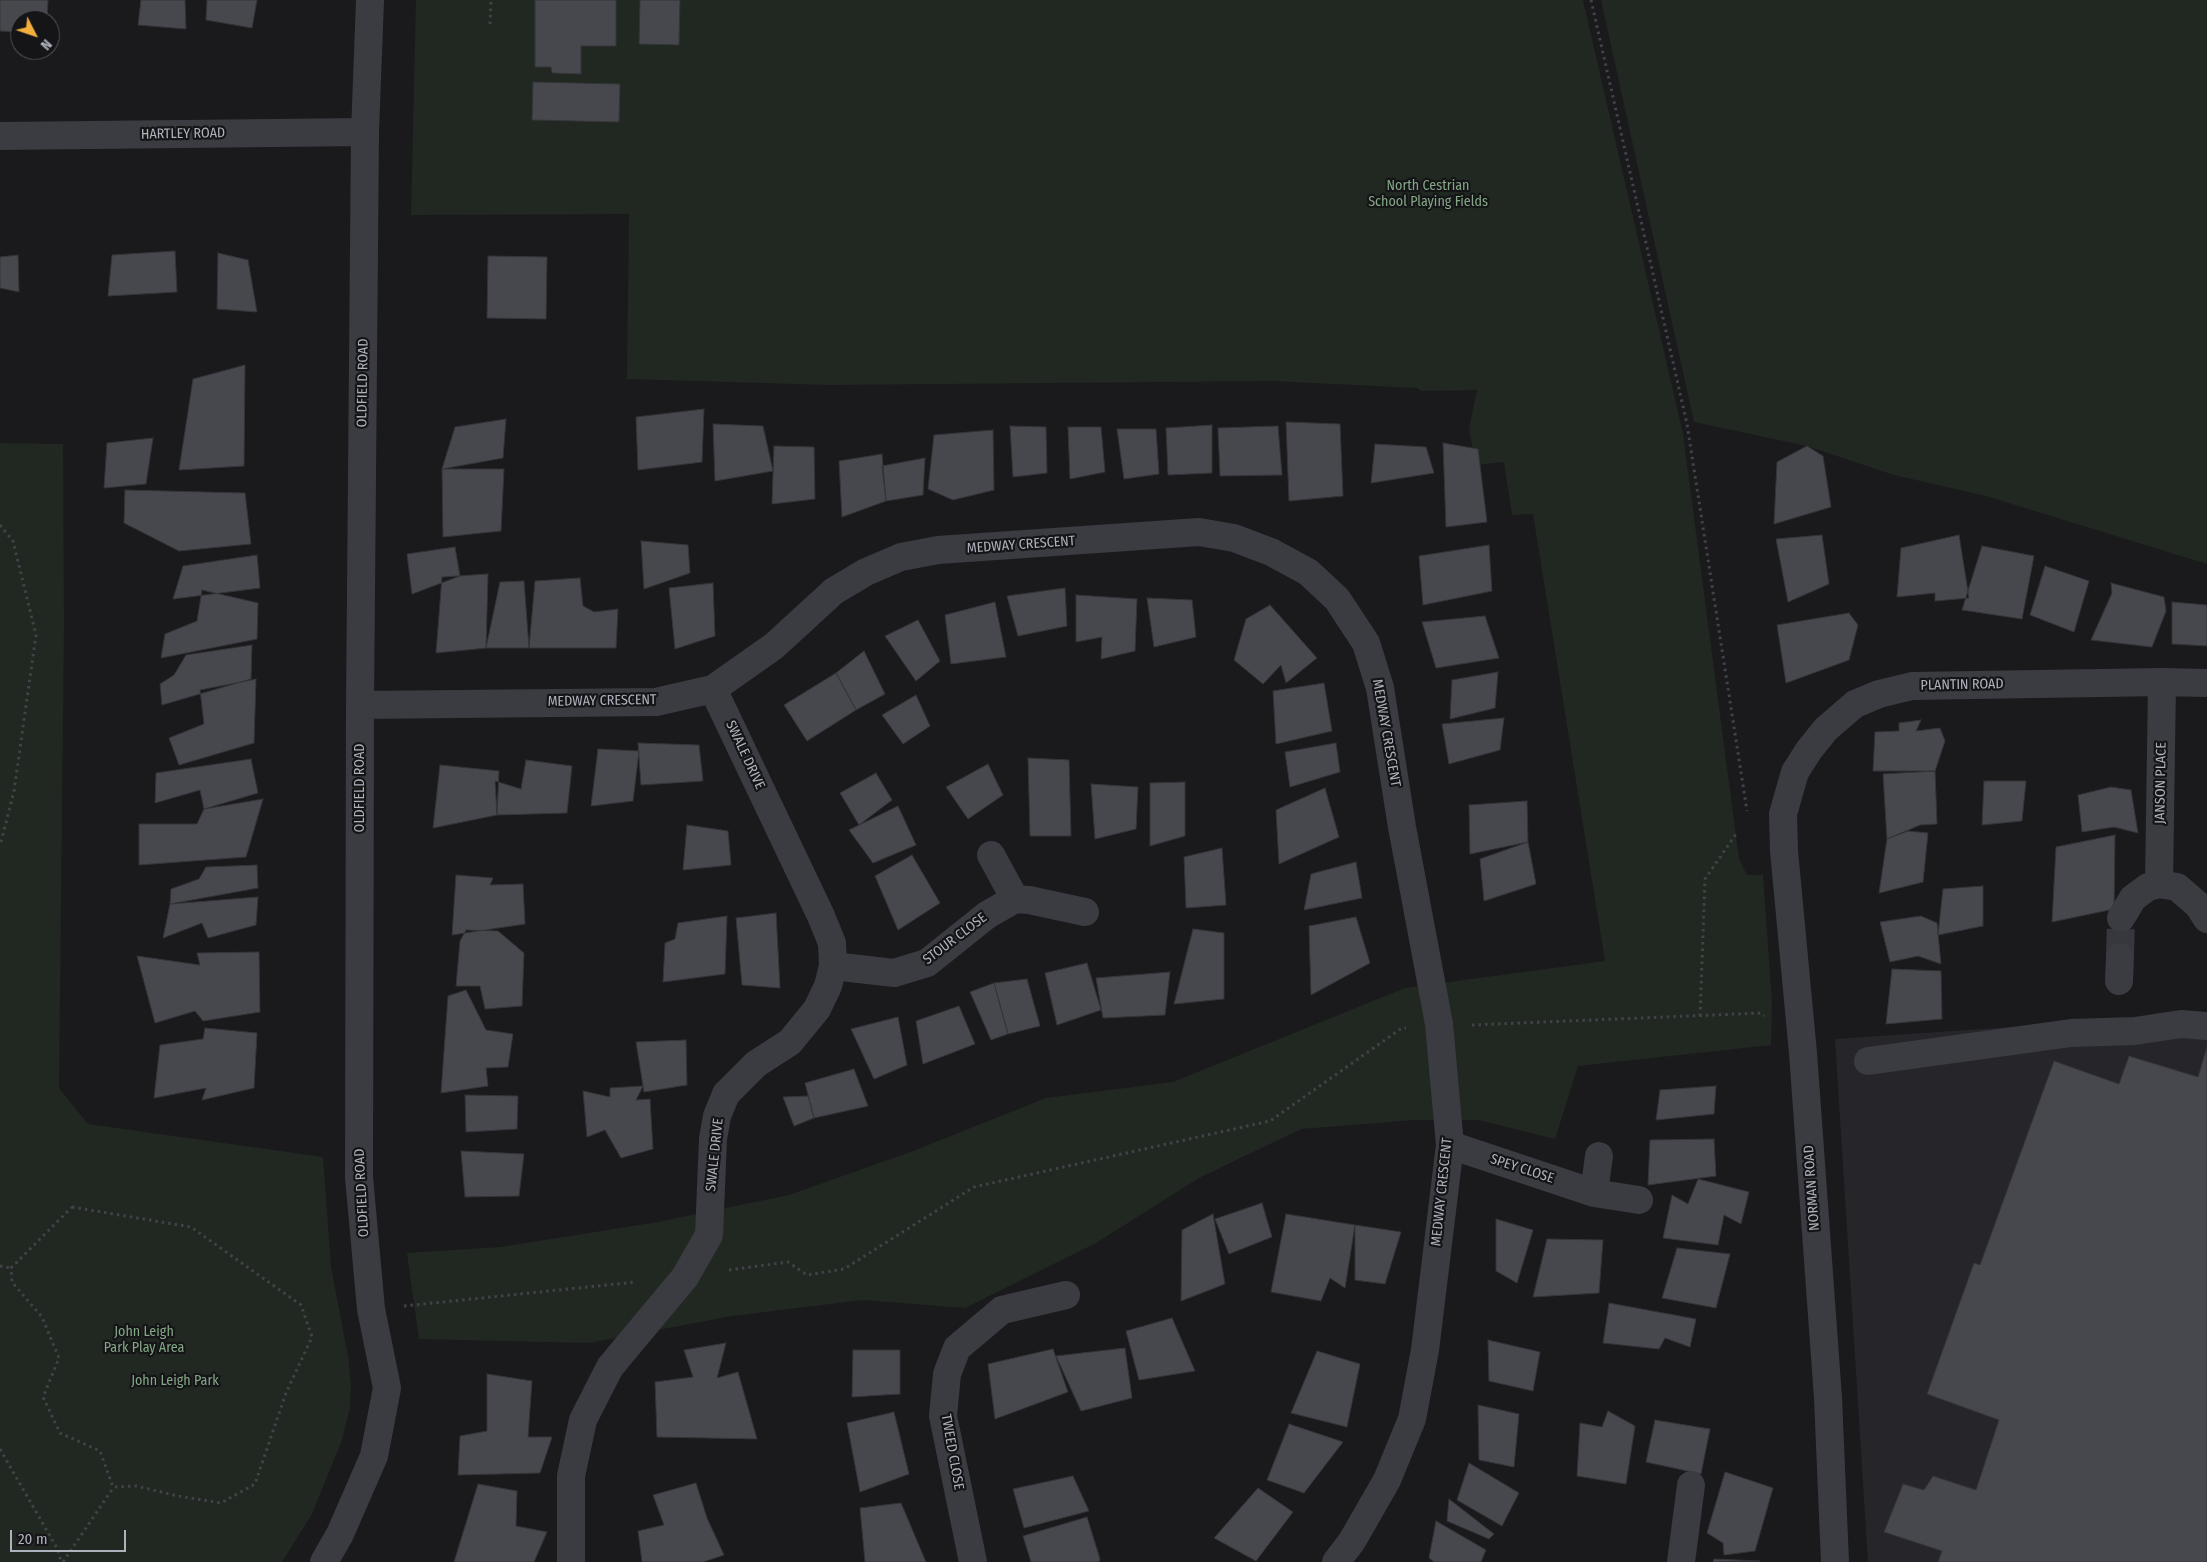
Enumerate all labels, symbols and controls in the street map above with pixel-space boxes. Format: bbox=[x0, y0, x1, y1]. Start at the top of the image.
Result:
north arrow bbox=[10, 10, 60, 60]
text: N bbox=[37, 36, 55, 53]
street label: HARTLEY ROAD bbox=[141, 125, 225, 143]
park label: North Cestrian School Playing Fields bbox=[1368, 178, 1488, 210]
street label: OLDFIELD ROAD bbox=[354, 338, 372, 428]
street label: MEDWAY CRESCENT bbox=[966, 533, 1076, 557]
street label: PLANTIN ROAD bbox=[1920, 676, 2004, 694]
street label: MEDWAY CRESCENT bbox=[1368, 678, 1404, 788]
street label: MEDWAY CRESCENT bbox=[547, 692, 657, 710]
street label: SWALE DRIVE bbox=[722, 718, 768, 792]
street label: JANSON PLACE bbox=[2152, 742, 2170, 824]
street label: OLDFIELD ROAD bbox=[352, 744, 368, 832]
street label: STOUR CLOSE bbox=[920, 910, 990, 968]
street label: SWALE DRIVE bbox=[703, 1117, 727, 1193]
street label: MEDWAY CRESCENT bbox=[1428, 1137, 1456, 1247]
street label: NORMAN ROAD bbox=[1801, 1145, 1823, 1231]
street label: OLDFIELD ROAD bbox=[351, 1148, 373, 1238]
street label: SPEY CLOSE bbox=[1488, 1151, 1556, 1187]
park label: John Leigh Park Play Area bbox=[104, 1324, 184, 1356]
park label: John Leigh Park bbox=[131, 1373, 219, 1389]
street label: TWEED CLOSE bbox=[937, 1413, 967, 1491]
scale bar bbox=[12, 1520, 129, 1552]
text: 20 m bbox=[18, 1530, 48, 1548]

